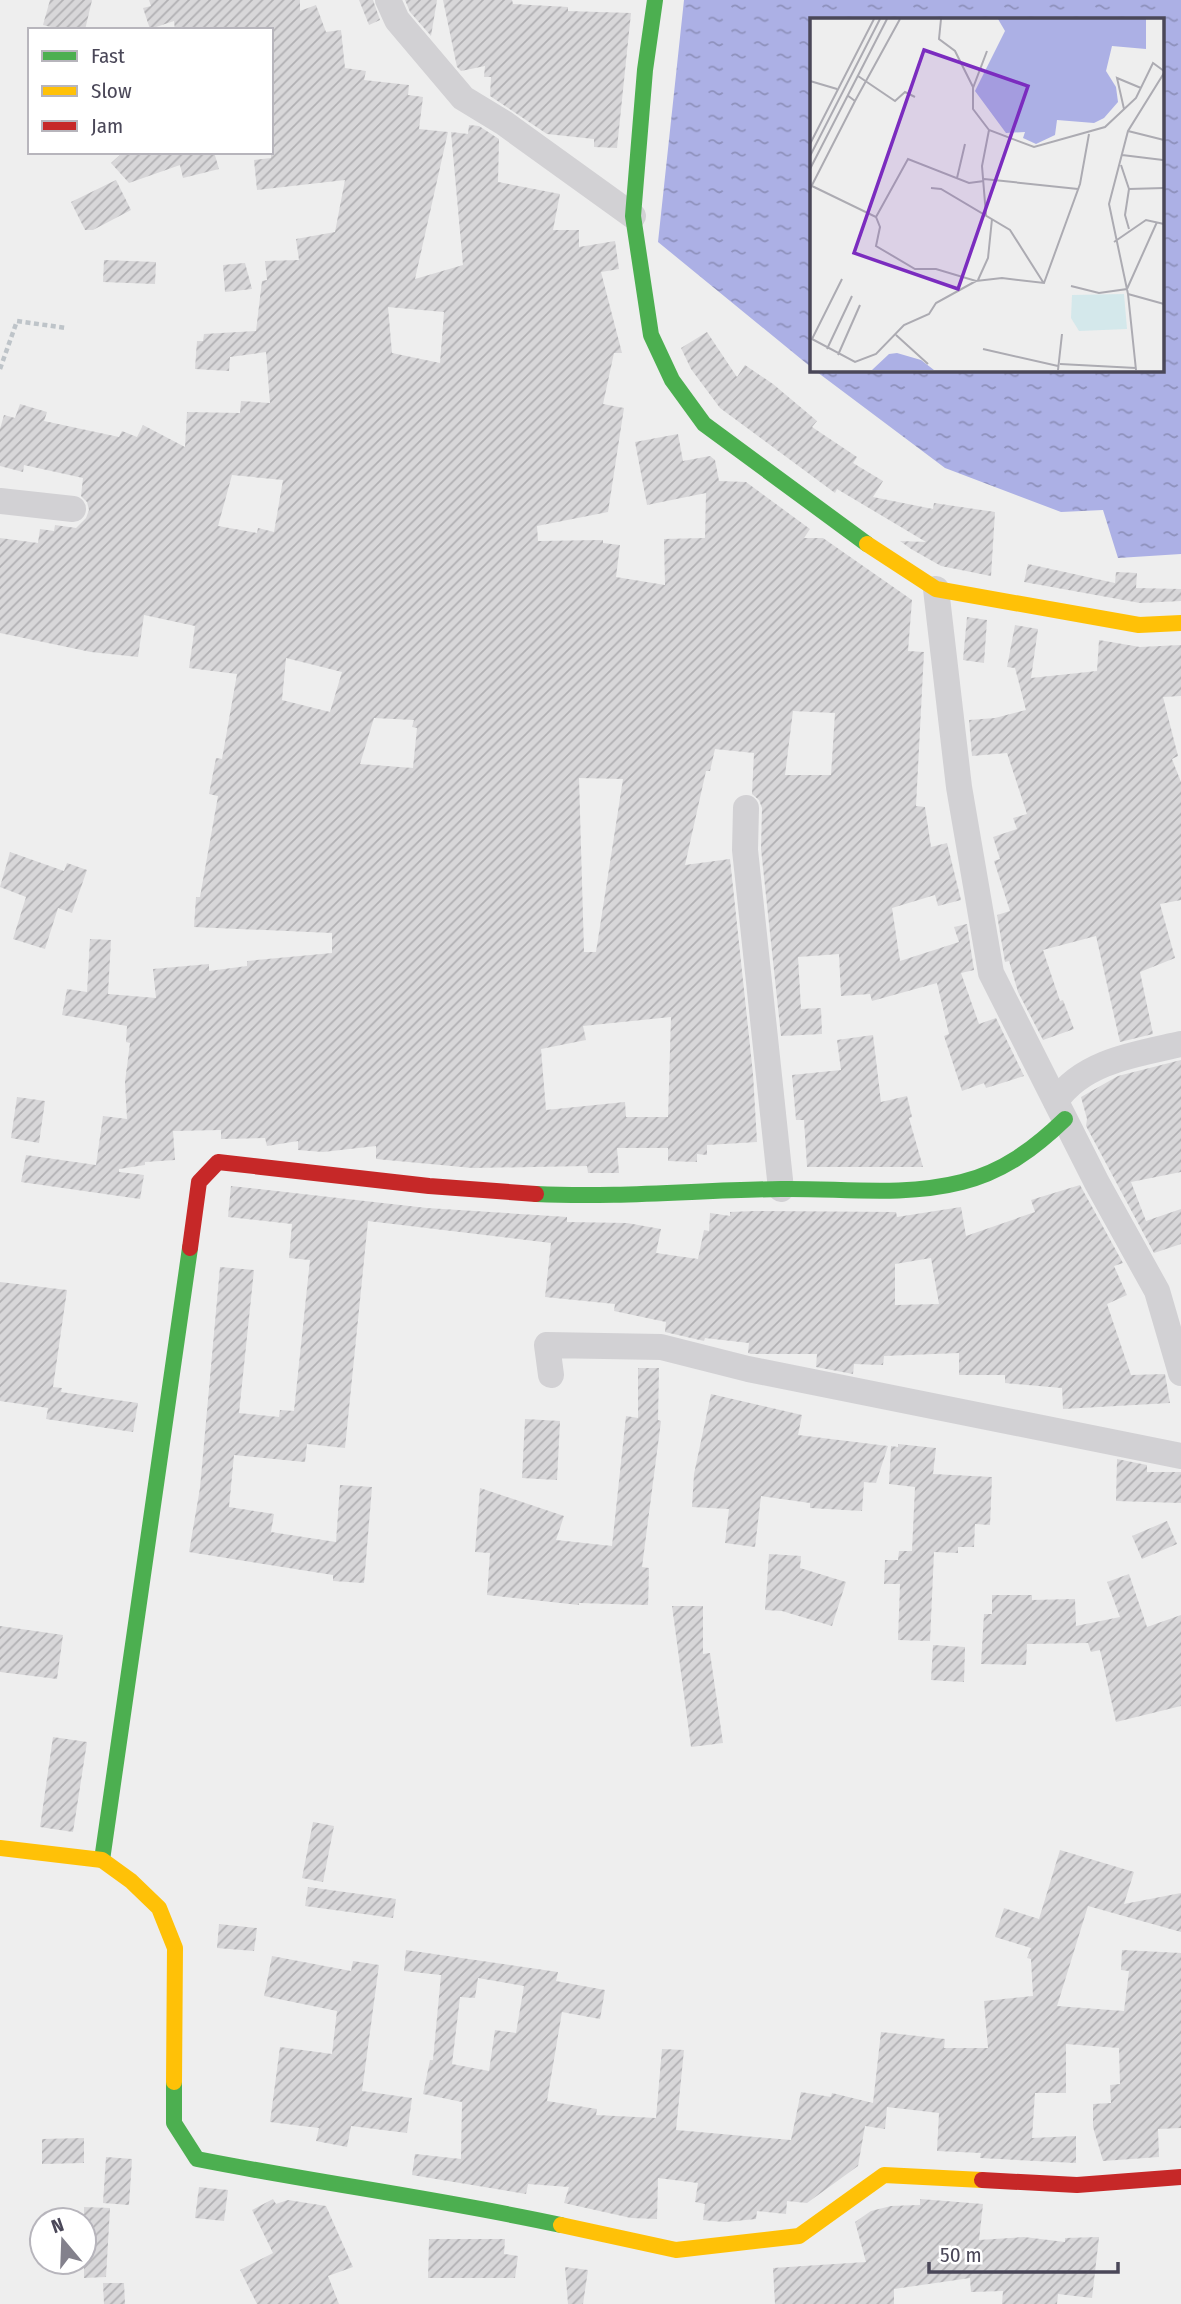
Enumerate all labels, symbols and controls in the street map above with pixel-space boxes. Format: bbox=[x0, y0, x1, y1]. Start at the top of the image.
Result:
inset map bbox=[810, 18, 1164, 371]
legend bbox=[28, 28, 273, 154]
text: Fast bbox=[91, 43, 125, 69]
text: Slow bbox=[91, 78, 132, 104]
text: Jam bbox=[91, 113, 123, 139]
north arrow bbox=[28, 2206, 98, 2276]
text: N bbox=[48, 2213, 67, 2238]
scale bar bbox=[929, 2230, 1118, 2274]
text: 50 m bbox=[940, 2242, 982, 2268]

